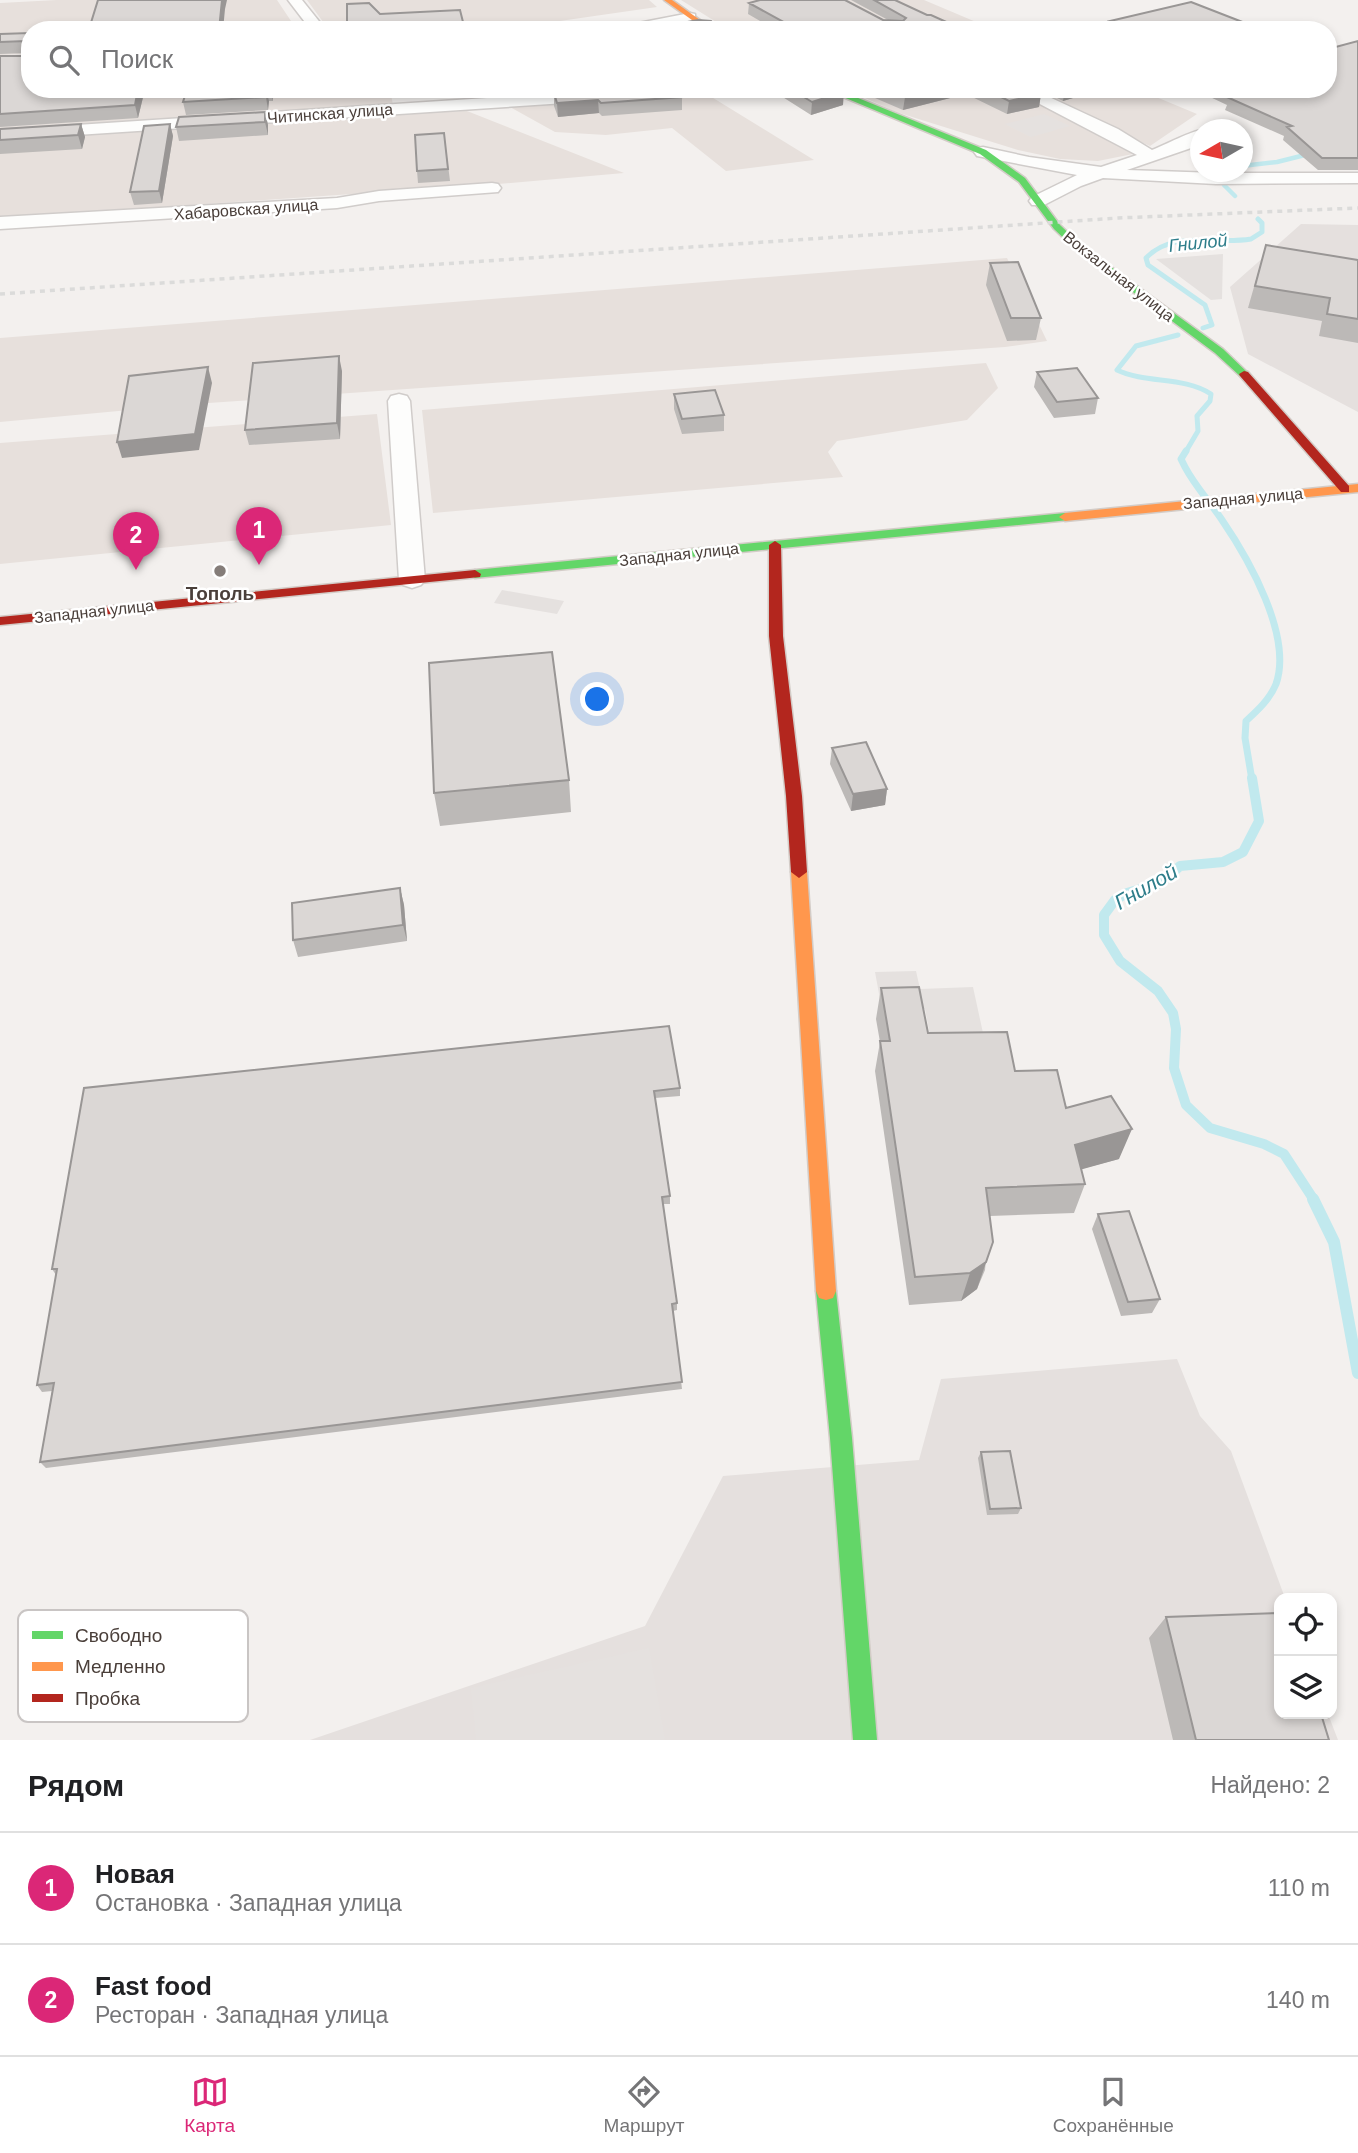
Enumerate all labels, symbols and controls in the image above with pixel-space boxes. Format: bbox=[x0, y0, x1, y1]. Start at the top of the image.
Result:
search box bbox=[21, 21, 1337, 98]
icon: search bbox=[45, 41, 83, 79]
text: Поиск bbox=[101, 44, 173, 74]
street label: Читинская улица bbox=[267, 101, 394, 126]
north arrow bbox=[1190, 119, 1253, 182]
street label: Хабаровская улица bbox=[173, 196, 319, 223]
street label: Вокзальная улица bbox=[1060, 228, 1177, 325]
water label: Гнилой bbox=[1168, 230, 1228, 256]
street label: Западная улица bbox=[1182, 485, 1304, 512]
pin: 1 bbox=[236, 507, 282, 565]
pin: 2 bbox=[113, 512, 159, 570]
street label: Западная улица bbox=[618, 540, 740, 569]
marker: Тополь bbox=[212, 563, 228, 579]
place label: Тополь bbox=[186, 583, 254, 604]
street label: Западная улица bbox=[33, 597, 155, 626]
your location bbox=[580, 682, 614, 716]
water label: Гнилой bbox=[1110, 859, 1182, 914]
map controls bbox=[1274, 1593, 1337, 1719]
button: locate bbox=[1274, 1593, 1337, 1656]
legend bbox=[18, 1610, 248, 1722]
text: Свободно bbox=[75, 1625, 162, 1646]
text: Медленно bbox=[75, 1656, 165, 1677]
button: layers bbox=[1274, 1656, 1337, 1719]
text: Пробка bbox=[75, 1688, 140, 1709]
text: Рядом bbox=[28, 1769, 124, 1802]
text: Найдено: 2 bbox=[1210, 1772, 1330, 1798]
text: Новая bbox=[95, 1859, 175, 1889]
text: 1 bbox=[45, 1875, 57, 1901]
text: 110 m bbox=[1268, 1875, 1330, 1901]
text: Остановка · Западная улица bbox=[95, 1890, 402, 1916]
text: Fast food bbox=[95, 1971, 212, 2001]
text: 2 bbox=[45, 1987, 57, 2013]
text: 140 m bbox=[1266, 1987, 1330, 2013]
text: Ресторан · Западная улица bbox=[95, 2002, 388, 2028]
tab: Карта bbox=[184, 2073, 235, 2137]
tab: Маршрут bbox=[603, 2073, 684, 2137]
tab: Сохранённые bbox=[1053, 2073, 1174, 2137]

